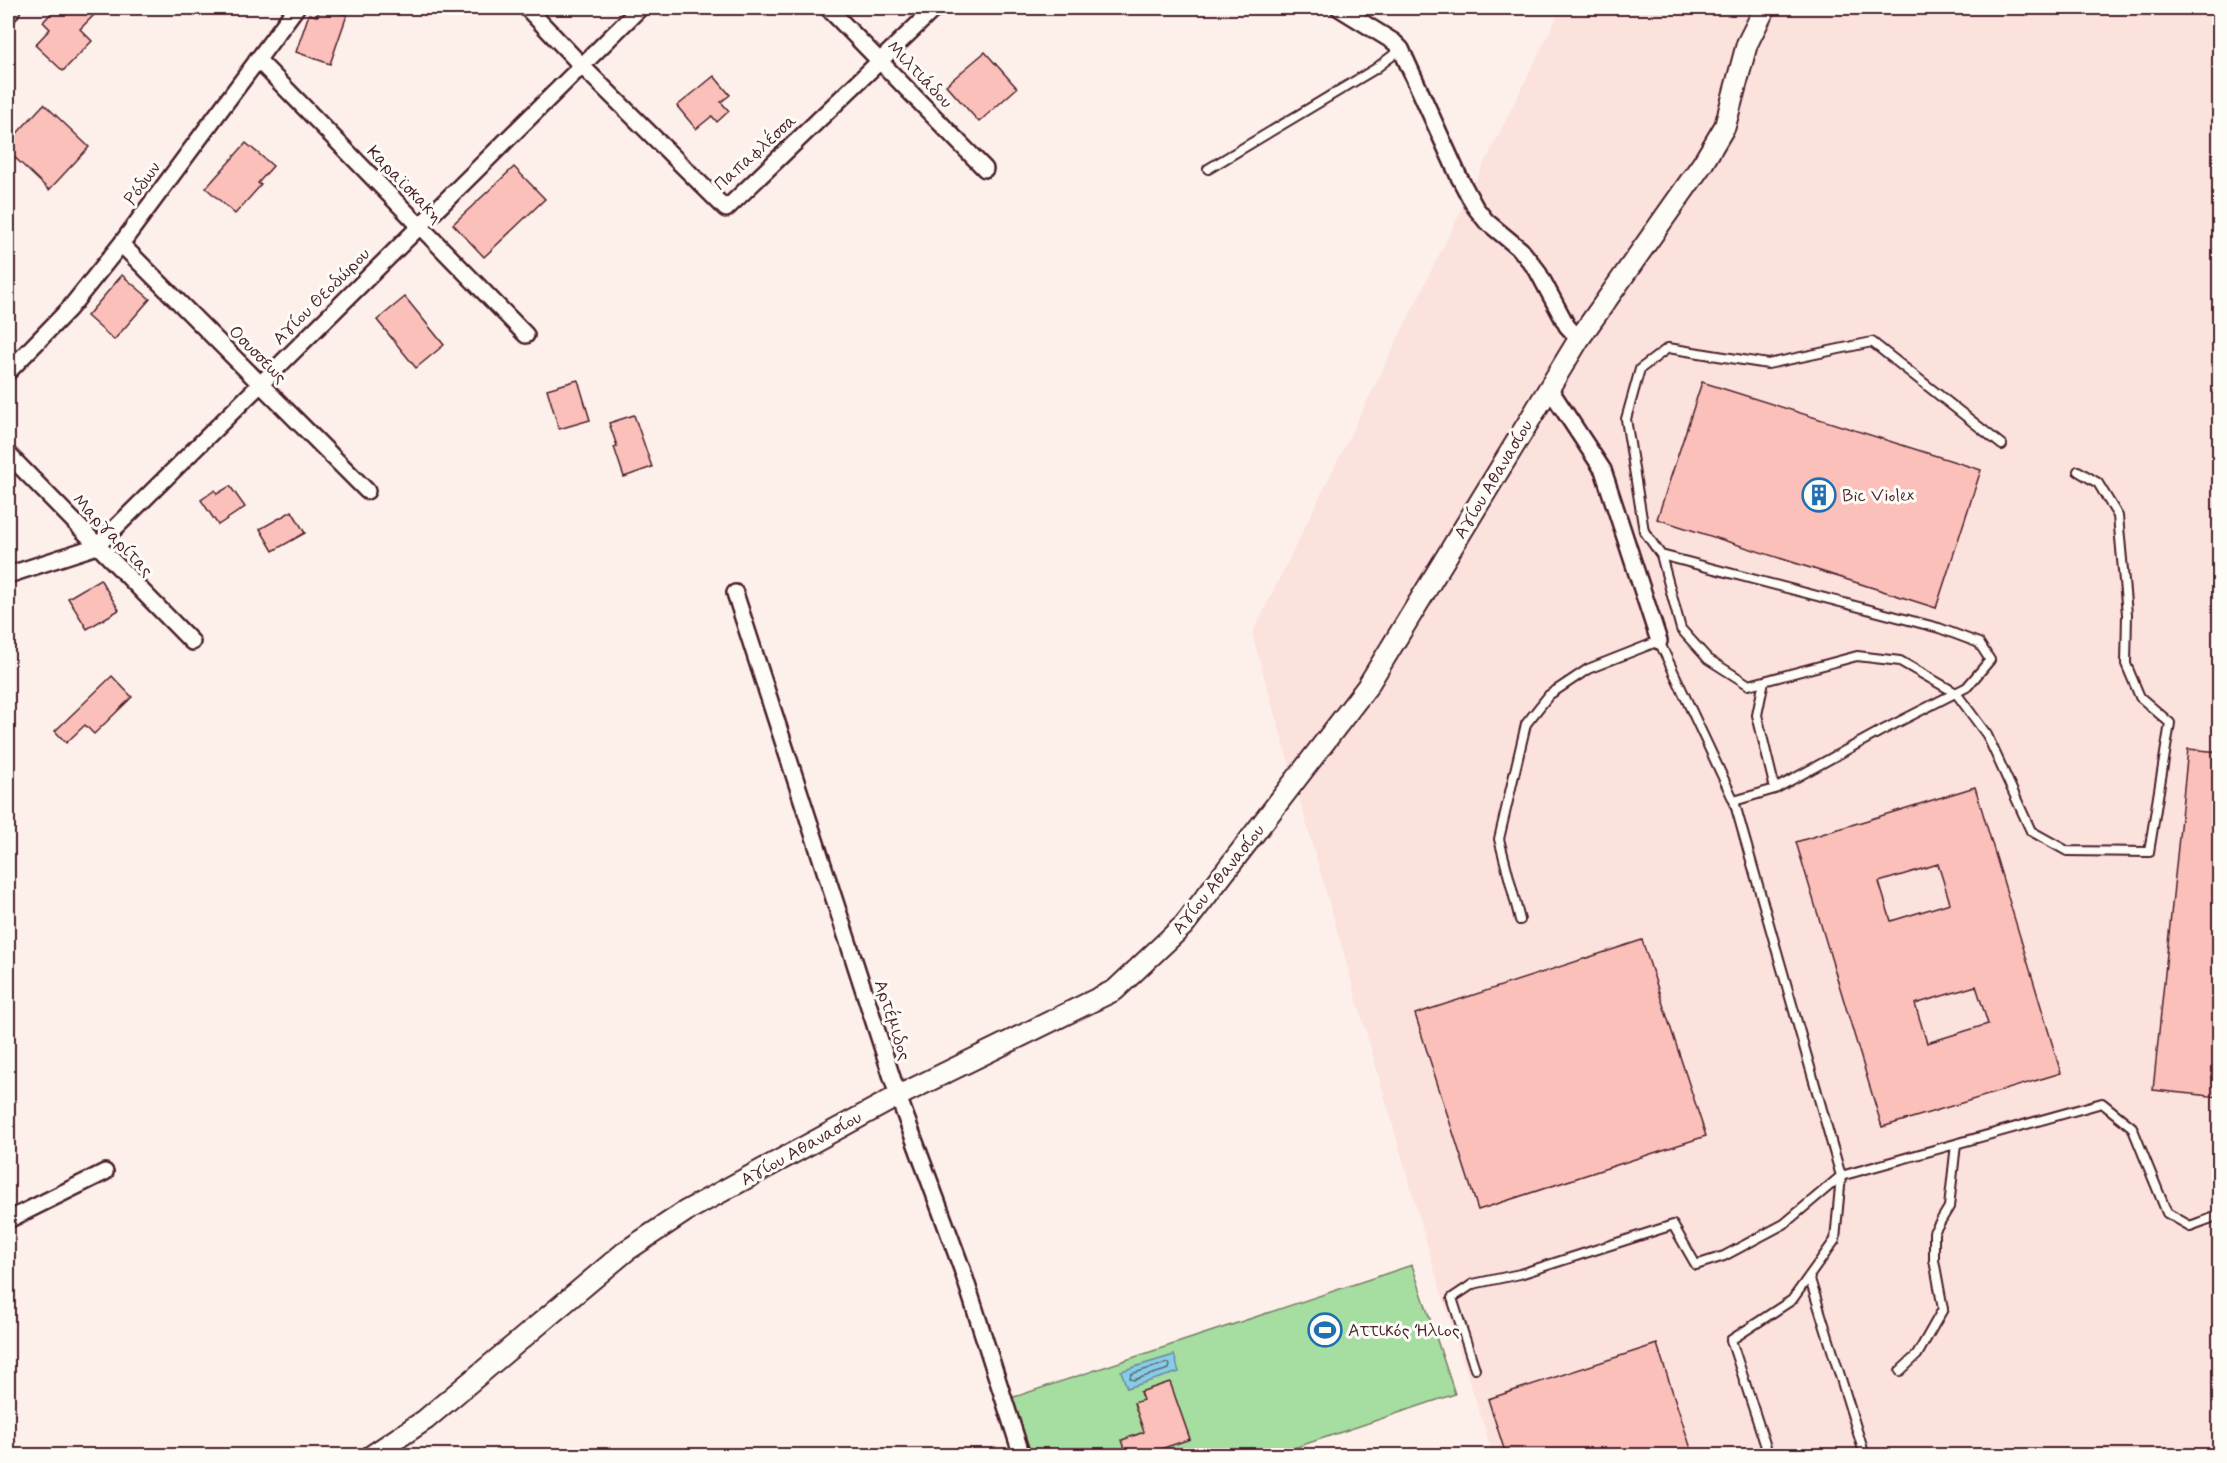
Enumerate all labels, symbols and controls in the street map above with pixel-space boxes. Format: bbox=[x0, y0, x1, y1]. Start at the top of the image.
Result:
street label: Μιλτιάδου bbox=[881, 36, 958, 114]
street label: Παπαφλέσσα bbox=[708, 108, 802, 196]
street label: Καραϊσκακη bbox=[361, 140, 448, 229]
street label: Ρόδων bbox=[119, 157, 167, 210]
street label: Αγίου Θεοδώρου bbox=[268, 243, 376, 351]
street label: Οσυσσεως bbox=[223, 320, 292, 389]
street label: Αγίου Αθανασίου bbox=[1449, 415, 1539, 544]
building icon: Bic Violex bbox=[1801, 477, 1837, 513]
place label: Bic Violex bbox=[1842, 484, 1915, 508]
street label: Μαργαρίτας bbox=[66, 489, 158, 583]
street label: Αγίου Αθανασίου bbox=[1167, 820, 1271, 940]
street label: Αρτέμιδος bbox=[868, 977, 917, 1064]
street label: Αγίου Αθανασίου bbox=[737, 1106, 866, 1192]
sports icon: Αττικός Ήλιος bbox=[1307, 1312, 1343, 1348]
place label: Αττικός Ήλιος bbox=[1348, 1319, 1460, 1343]

